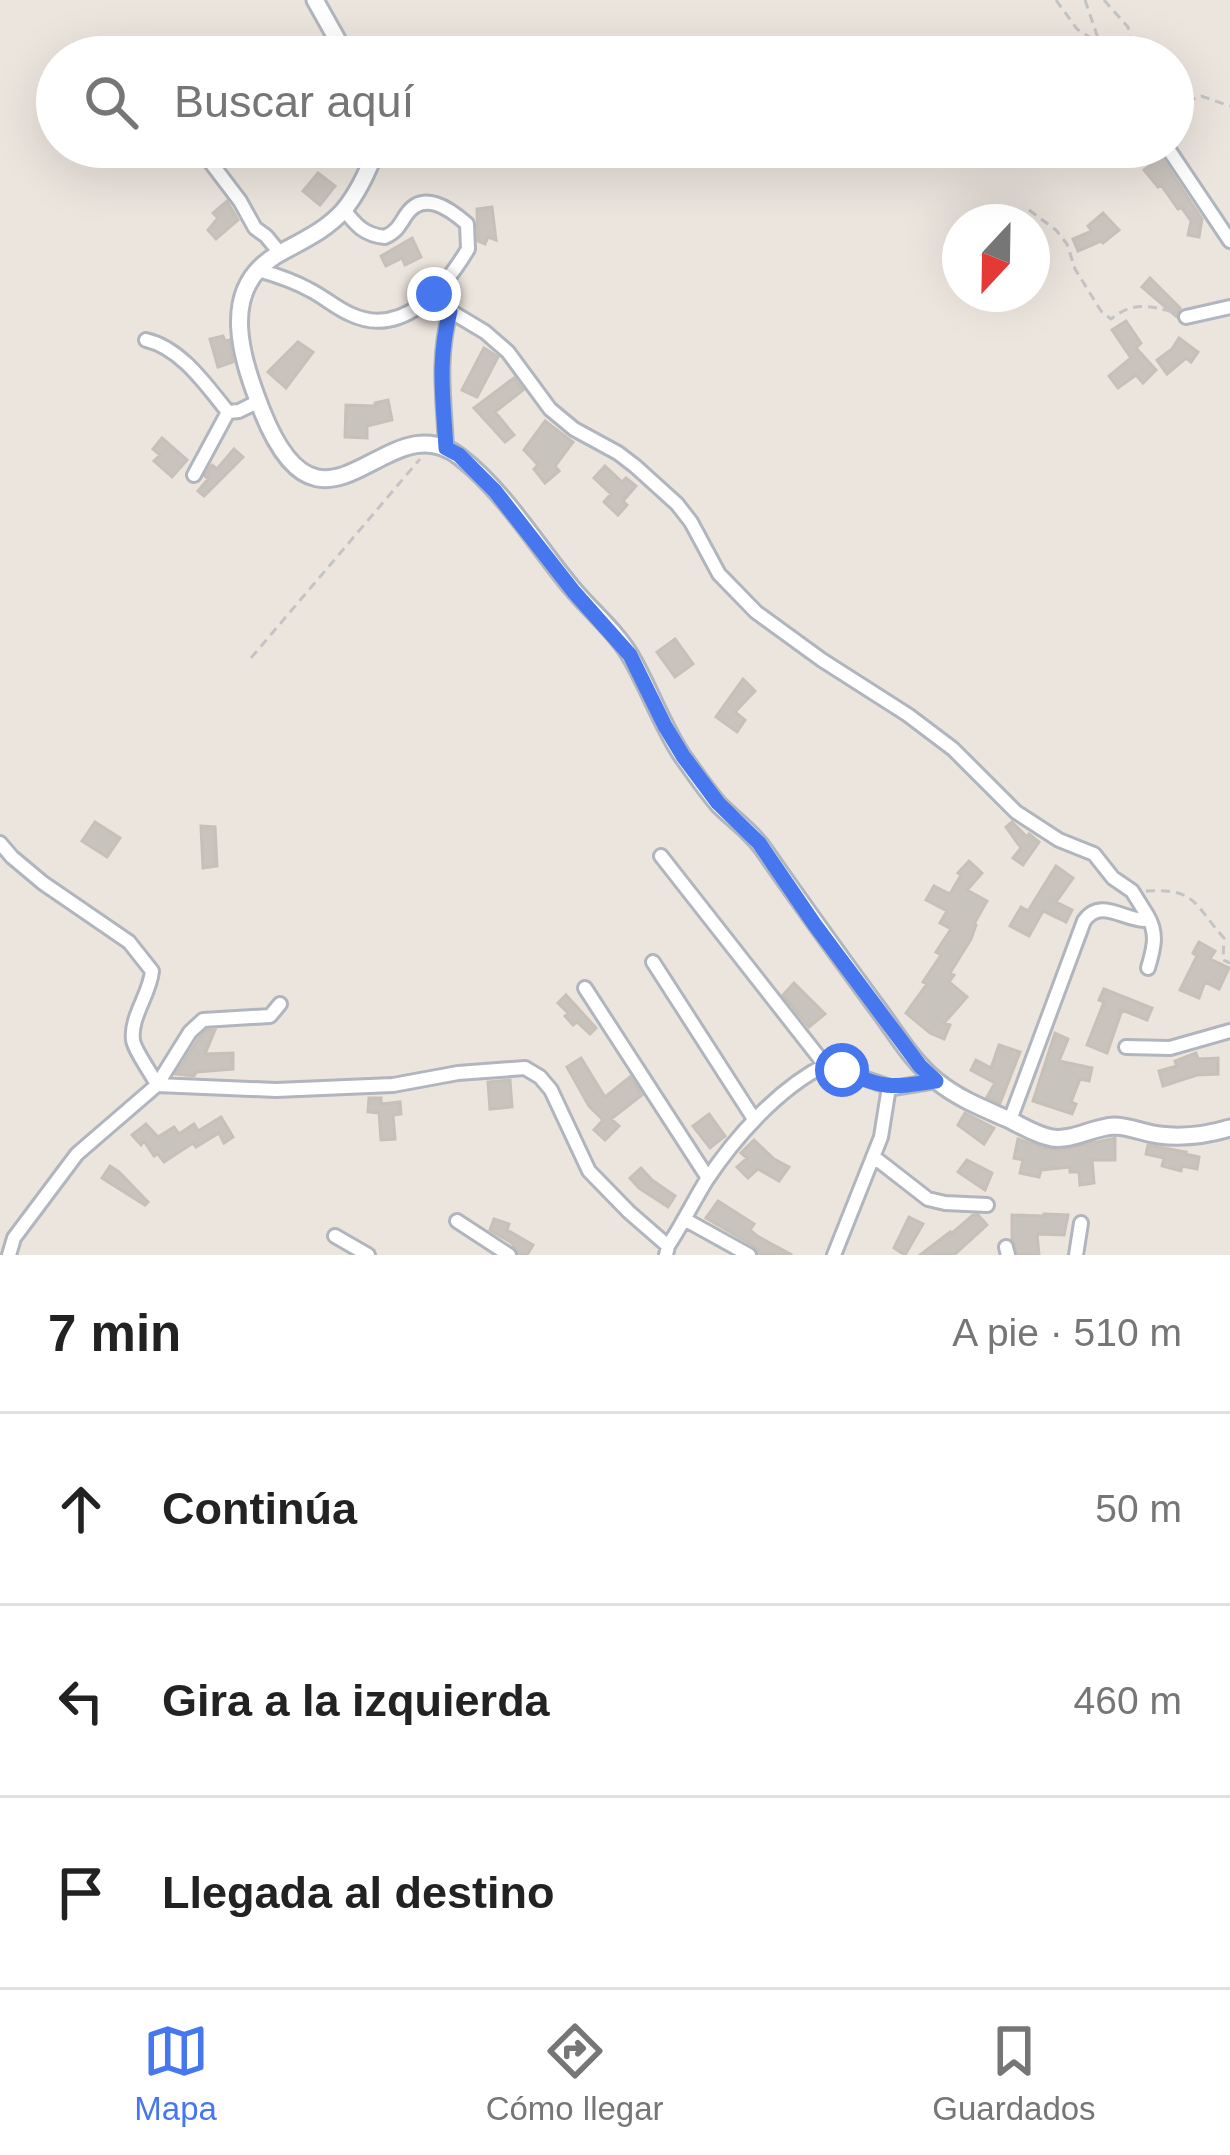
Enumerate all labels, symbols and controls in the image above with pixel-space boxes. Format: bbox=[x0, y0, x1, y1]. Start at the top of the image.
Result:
search box bbox=[36, 36, 1194, 168]
icon: search bbox=[78, 69, 144, 135]
text: Buscar aquí bbox=[174, 76, 414, 127]
north arrow bbox=[942, 204, 1050, 312]
route end bbox=[407, 267, 461, 321]
route start bbox=[815, 1043, 869, 1097]
text: 7 min bbox=[48, 1305, 181, 1362]
text: A pie · 510 m bbox=[952, 1311, 1182, 1354]
icon: ahead bbox=[48, 1476, 114, 1542]
text: Continúa bbox=[162, 1483, 357, 1534]
text: 50 m bbox=[1095, 1487, 1182, 1530]
icon: left bbox=[48, 1668, 114, 1734]
text: Gira a la izquierda bbox=[162, 1675, 550, 1726]
text: 460 m bbox=[1074, 1679, 1182, 1722]
icon: arrive bbox=[48, 1860, 114, 1926]
text: Llegada al destino bbox=[162, 1867, 555, 1918]
tab: Mapa bbox=[134, 2018, 217, 2128]
tab: Cómo llegar bbox=[486, 2018, 664, 2128]
tab: Guardados bbox=[932, 2018, 1096, 2128]

